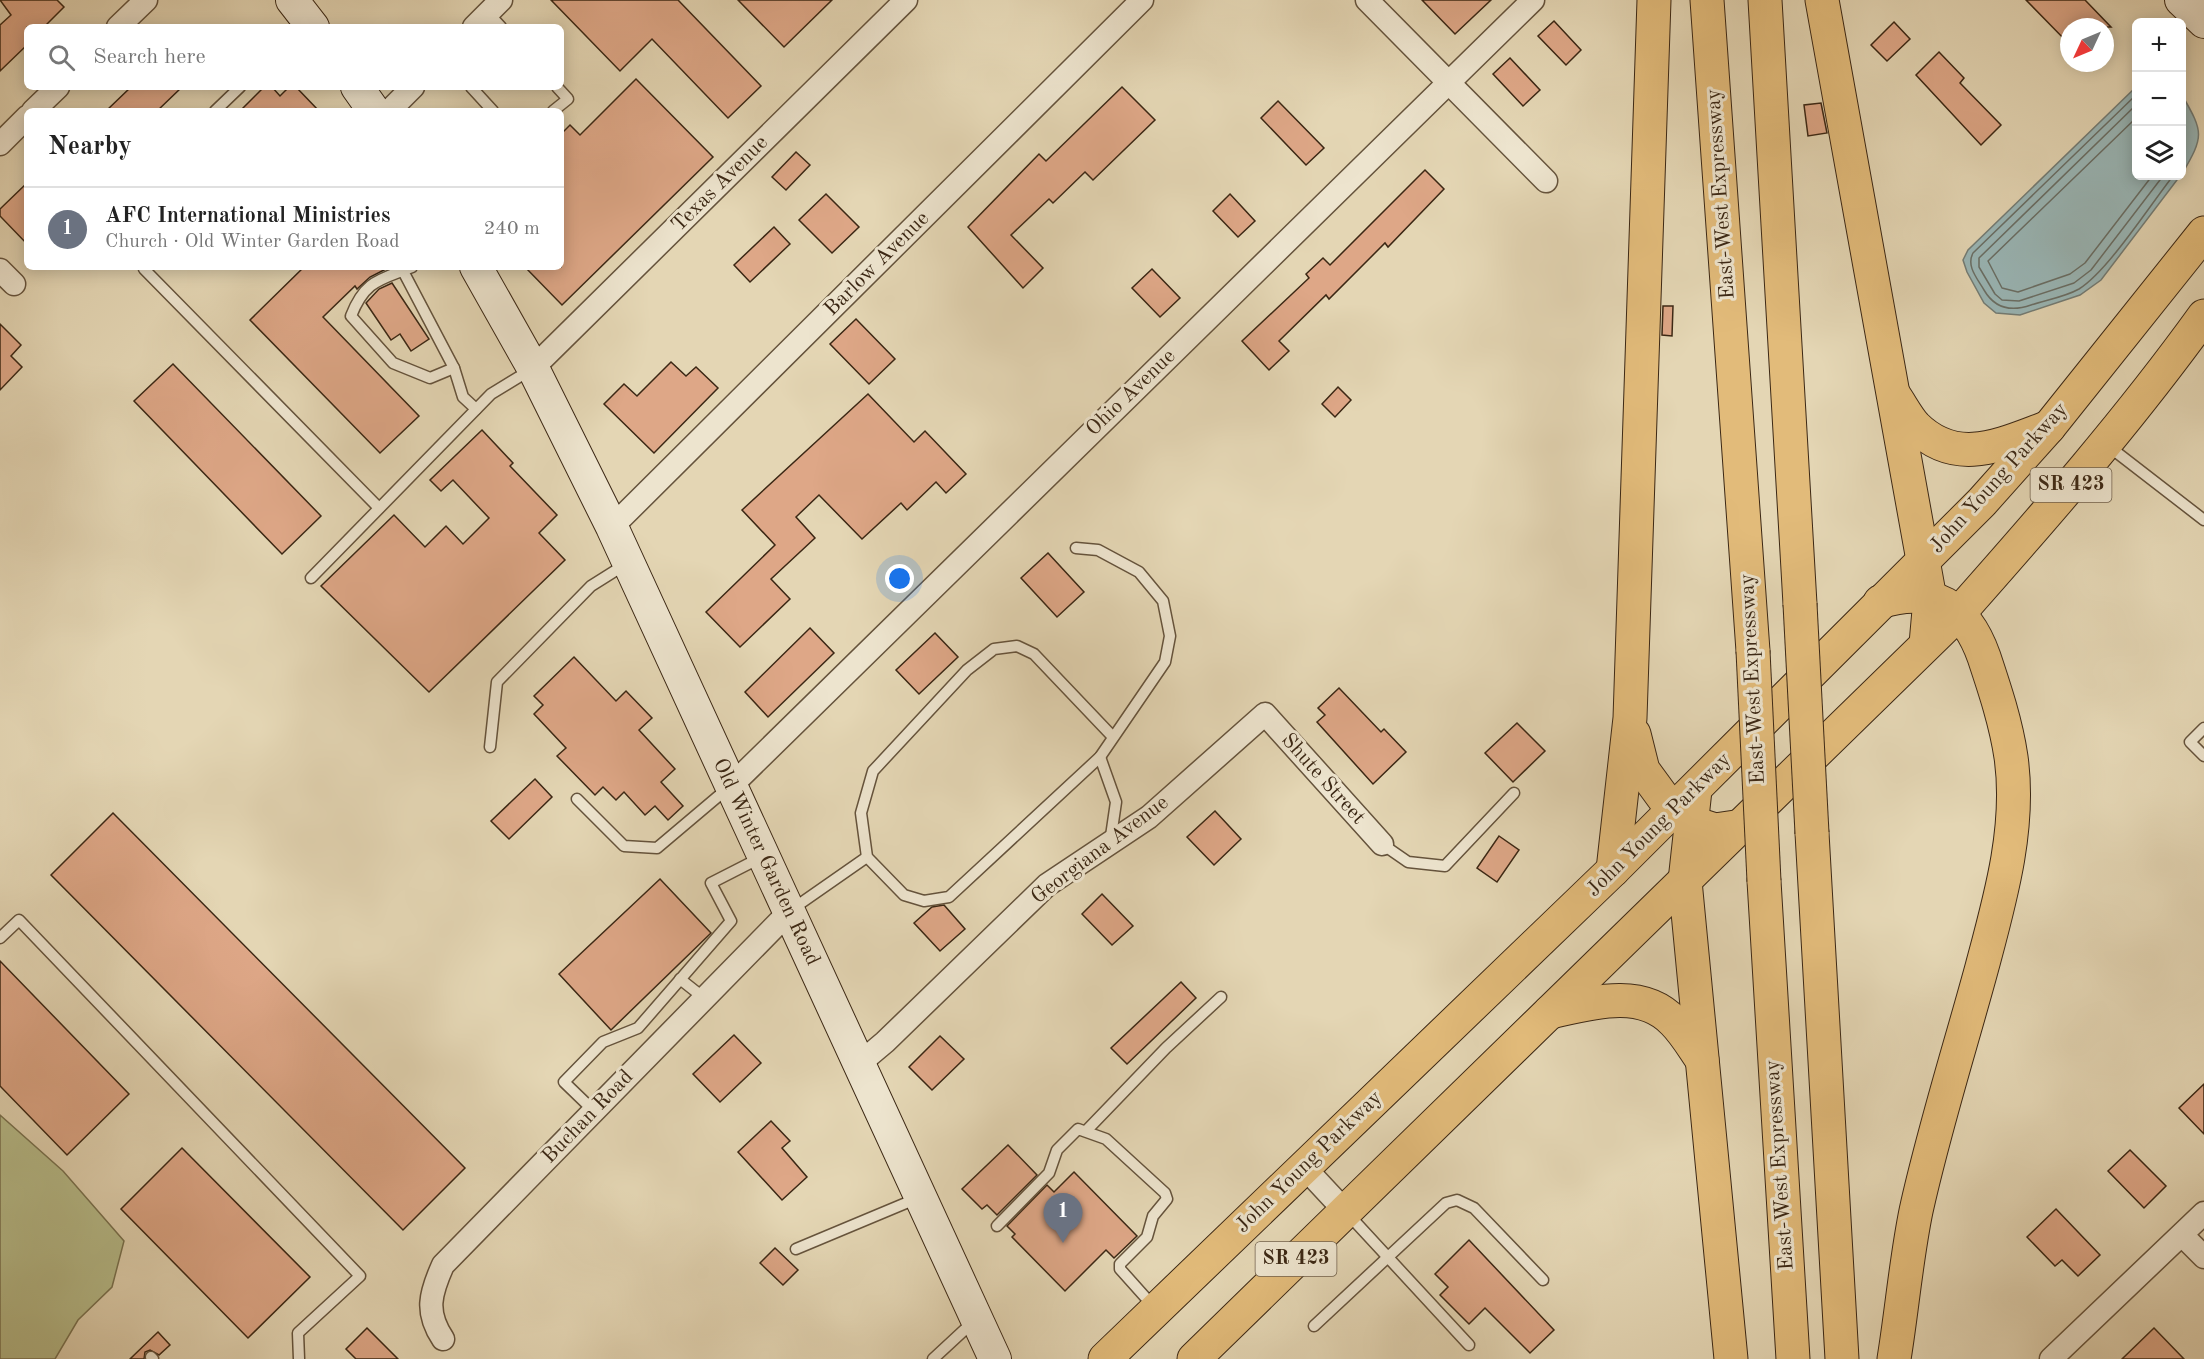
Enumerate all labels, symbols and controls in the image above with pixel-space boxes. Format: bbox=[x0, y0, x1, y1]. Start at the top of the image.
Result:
north arrow bbox=[2060, 18, 2114, 72]
map controls bbox=[2132, 18, 2186, 180]
button: + bbox=[2132, 18, 2186, 72]
search box bbox=[24, 24, 564, 90]
icon: search bbox=[45, 41, 78, 74]
text: Search here bbox=[93, 46, 206, 68]
button: − bbox=[2132, 72, 2186, 126]
street label: East-West Expressway bbox=[1703, 88, 1739, 300]
button: layers bbox=[2132, 126, 2186, 180]
street label: Texas Avenue bbox=[668, 132, 772, 236]
text: Nearby bbox=[48, 134, 132, 160]
text: AFC International Ministries bbox=[105, 205, 390, 227]
street label: Barlow Avenue bbox=[821, 208, 933, 320]
text: 1 bbox=[62, 219, 73, 239]
text: 240 m bbox=[484, 219, 540, 239]
text: Church · Old Winter Garden Road bbox=[105, 232, 400, 252]
street label: Ohio Avenue bbox=[1082, 346, 1180, 440]
street label: John Young Parkway bbox=[1926, 399, 2072, 557]
road number: SR 423 bbox=[2030, 468, 2112, 502]
your location bbox=[885, 564, 914, 593]
street label: East-West Expressway bbox=[1737, 573, 1769, 785]
street label: Shute Street bbox=[1277, 730, 1369, 828]
street label: John Young Parkway bbox=[1583, 749, 1735, 901]
street label: Old Winter Garden Road bbox=[709, 755, 823, 969]
street label: Georgiana Avenue bbox=[1028, 792, 1172, 908]
street label: East-West Expressway bbox=[1762, 1059, 1798, 1271]
street label: Buchan Road bbox=[539, 1066, 637, 1168]
street label: John Young Parkway bbox=[1232, 1087, 1386, 1237]
pin: 1 bbox=[1044, 1194, 1082, 1243]
road number: SR 423 bbox=[1256, 1242, 1336, 1276]

